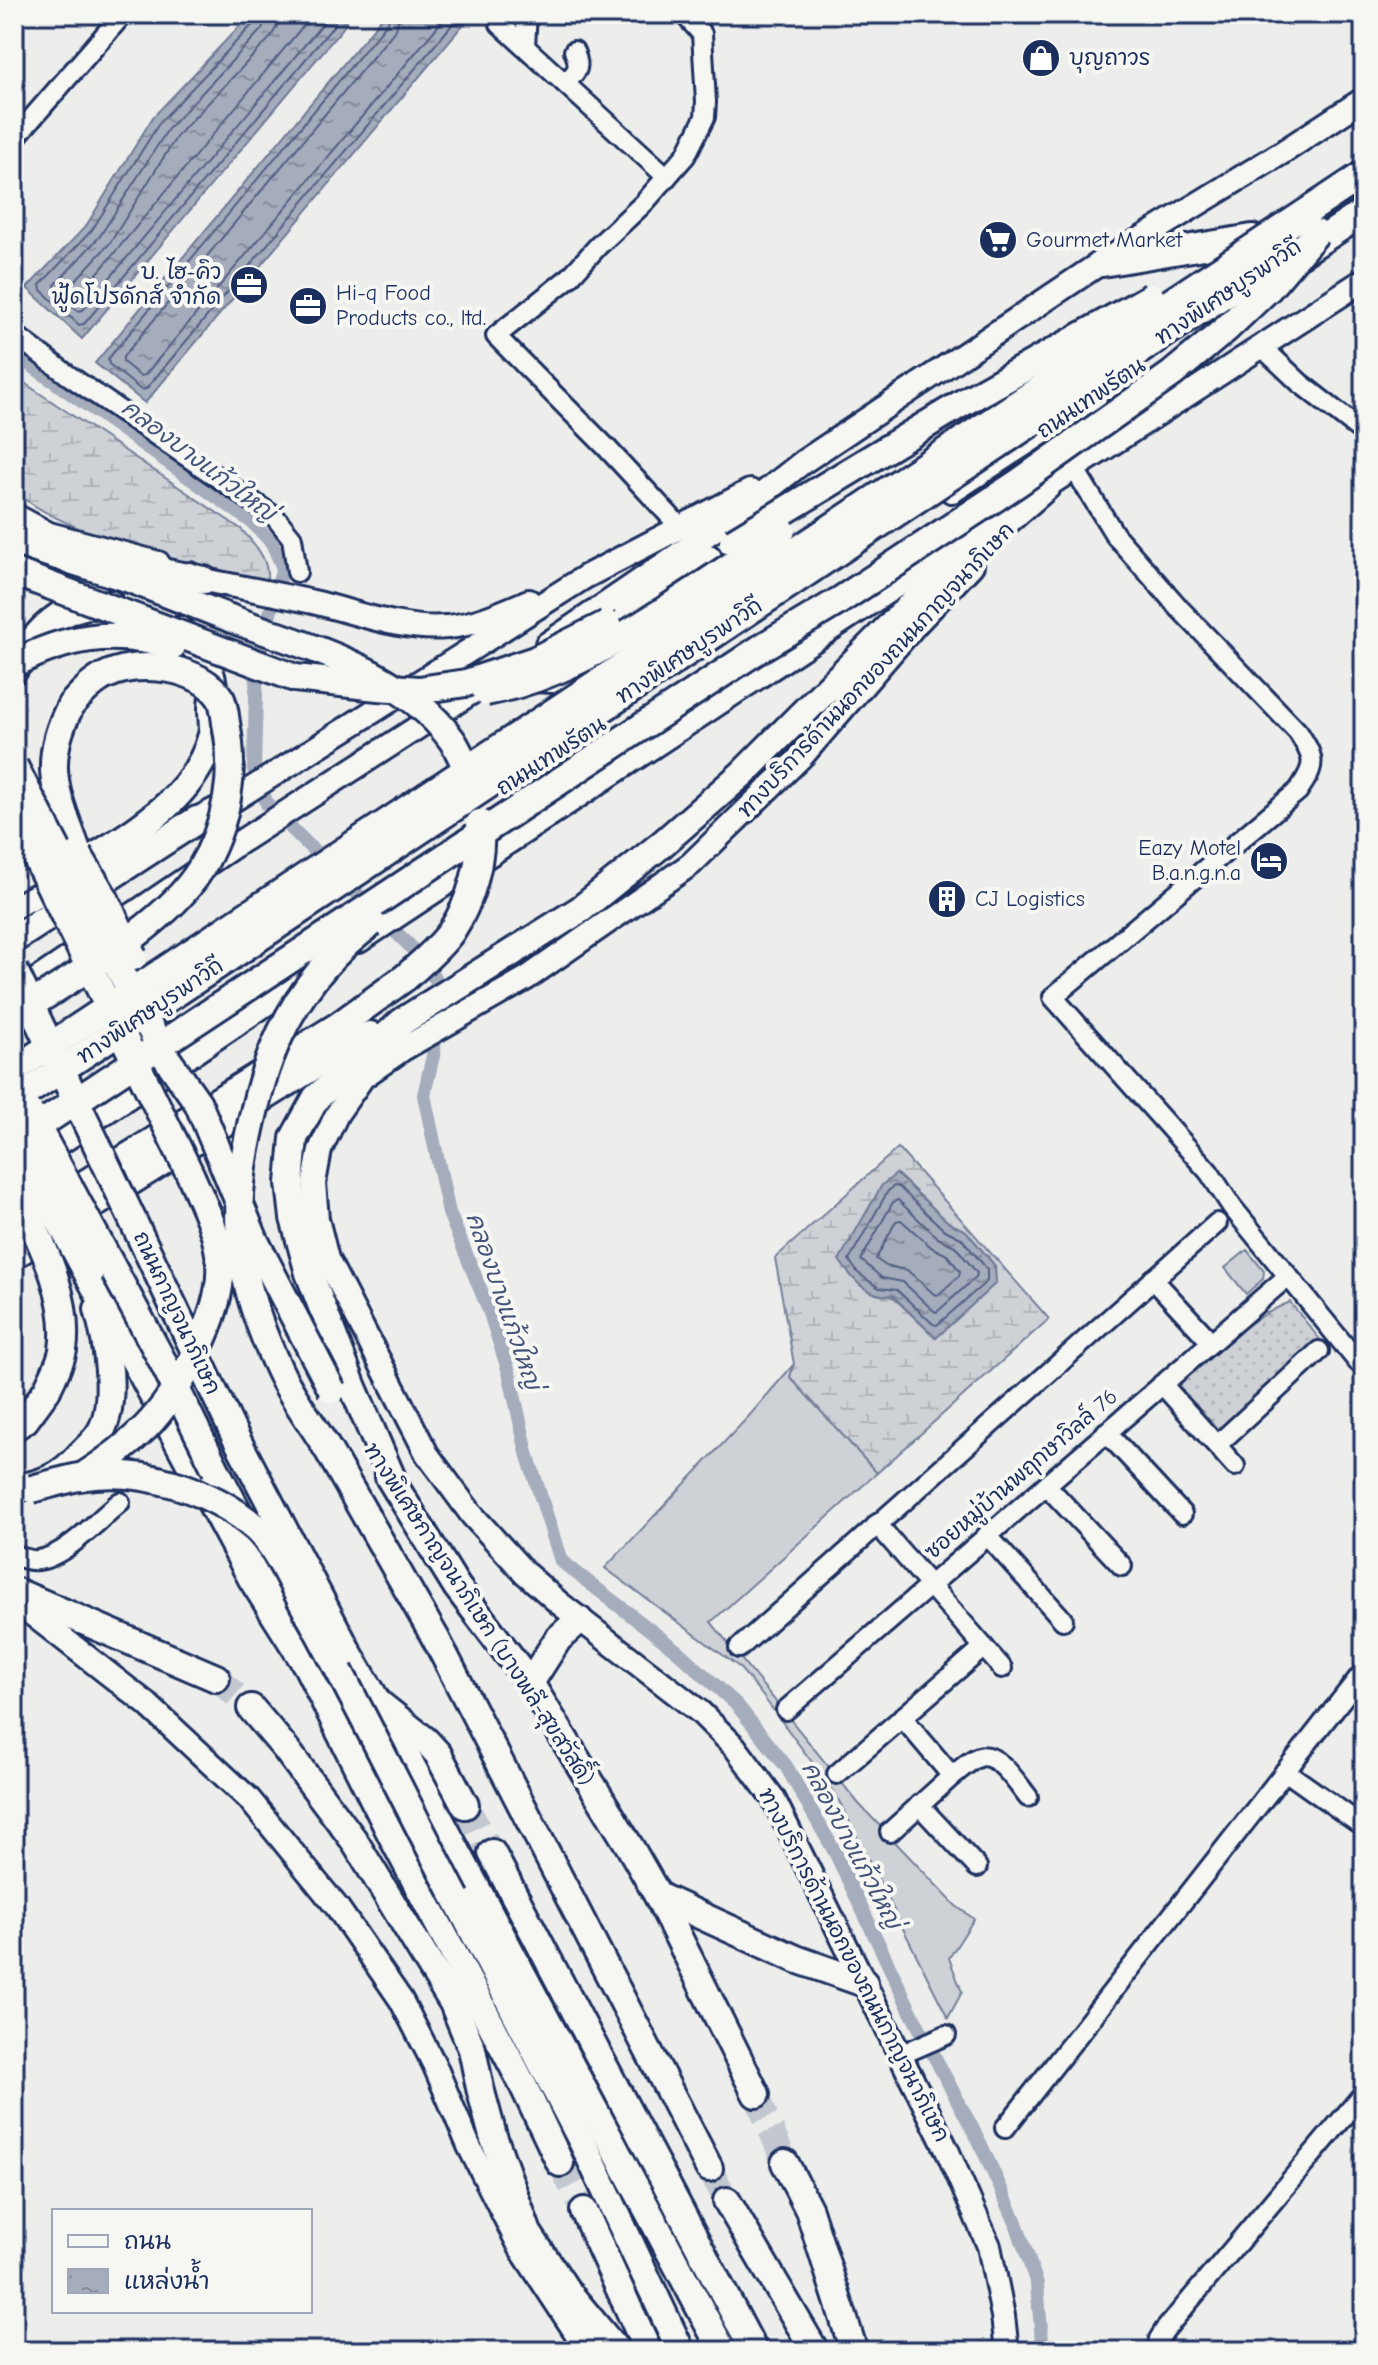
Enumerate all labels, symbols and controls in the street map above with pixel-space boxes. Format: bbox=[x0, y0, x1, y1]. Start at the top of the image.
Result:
shop icon: บุญถาวร bbox=[1020, 37, 1062, 79]
place label: บุญถาวร bbox=[1069, 45, 1150, 74]
supermarket icon: Gourmet Market bbox=[977, 219, 1019, 261]
place label: Gourmet Market bbox=[1026, 227, 1183, 253]
street label: ทางพิเศษบูรพาวิถี bbox=[1149, 233, 1308, 353]
place label: บ. ไฮ-คิว ฟู้ดโปรดักส์ จำกัด bbox=[52, 257, 221, 313]
office icon: บ. ไฮ-คิว ฟู้ดโปรดักส์ จำกัด bbox=[228, 264, 270, 306]
place label: Hi-q Food Products co., ltd. bbox=[336, 280, 486, 331]
office icon: Hi-q Food Products co., ltd. bbox=[287, 285, 329, 327]
street label: ถนนเทพรัตน bbox=[1032, 352, 1151, 444]
water label: คลองบางแก้วใหญ่ bbox=[117, 391, 286, 529]
street label: ทางบริการด้านนอกของถนนกาญจนาภิเษก bbox=[731, 516, 1020, 823]
street label: ทางพิเศษบูรพาวิถี bbox=[610, 592, 769, 712]
street label: ถนนเทพรัตน bbox=[491, 711, 611, 801]
place label: Eazy Motel B.a.n.g.n.a bbox=[1138, 835, 1241, 886]
hotel icon: Eazy Motel B.a.n.g.n.a bbox=[1248, 840, 1290, 882]
building icon: CJ Logistics bbox=[926, 878, 968, 920]
place label: CJ Logistics bbox=[975, 886, 1085, 912]
street label: ทางพิเศษบูรพาวิถี bbox=[71, 952, 230, 1072]
water label: คลองบางแก้วใหญ่ bbox=[461, 1208, 551, 1397]
street label: ถนนกาญจนาภิเษก bbox=[128, 1227, 227, 1399]
street label: ซอยหมู่บ้านพฤกษาวิลล์ 76 bbox=[918, 1382, 1125, 1567]
street label: ทางพิเศษกาญจนาภิเษก (บางพลี-สุขสวัสดิ์) bbox=[356, 1434, 606, 1792]
water label: คลองบางแก้วใหญ่ bbox=[796, 1756, 912, 1937]
street label: ทางบริการด้านนอกของถนนกาญจนาภิเษก bbox=[753, 1783, 957, 2147]
legend bbox=[52, 2209, 312, 2313]
text: ถนน bbox=[124, 2227, 171, 2255]
text: แหล่งน้ำ bbox=[124, 2258, 210, 2295]

